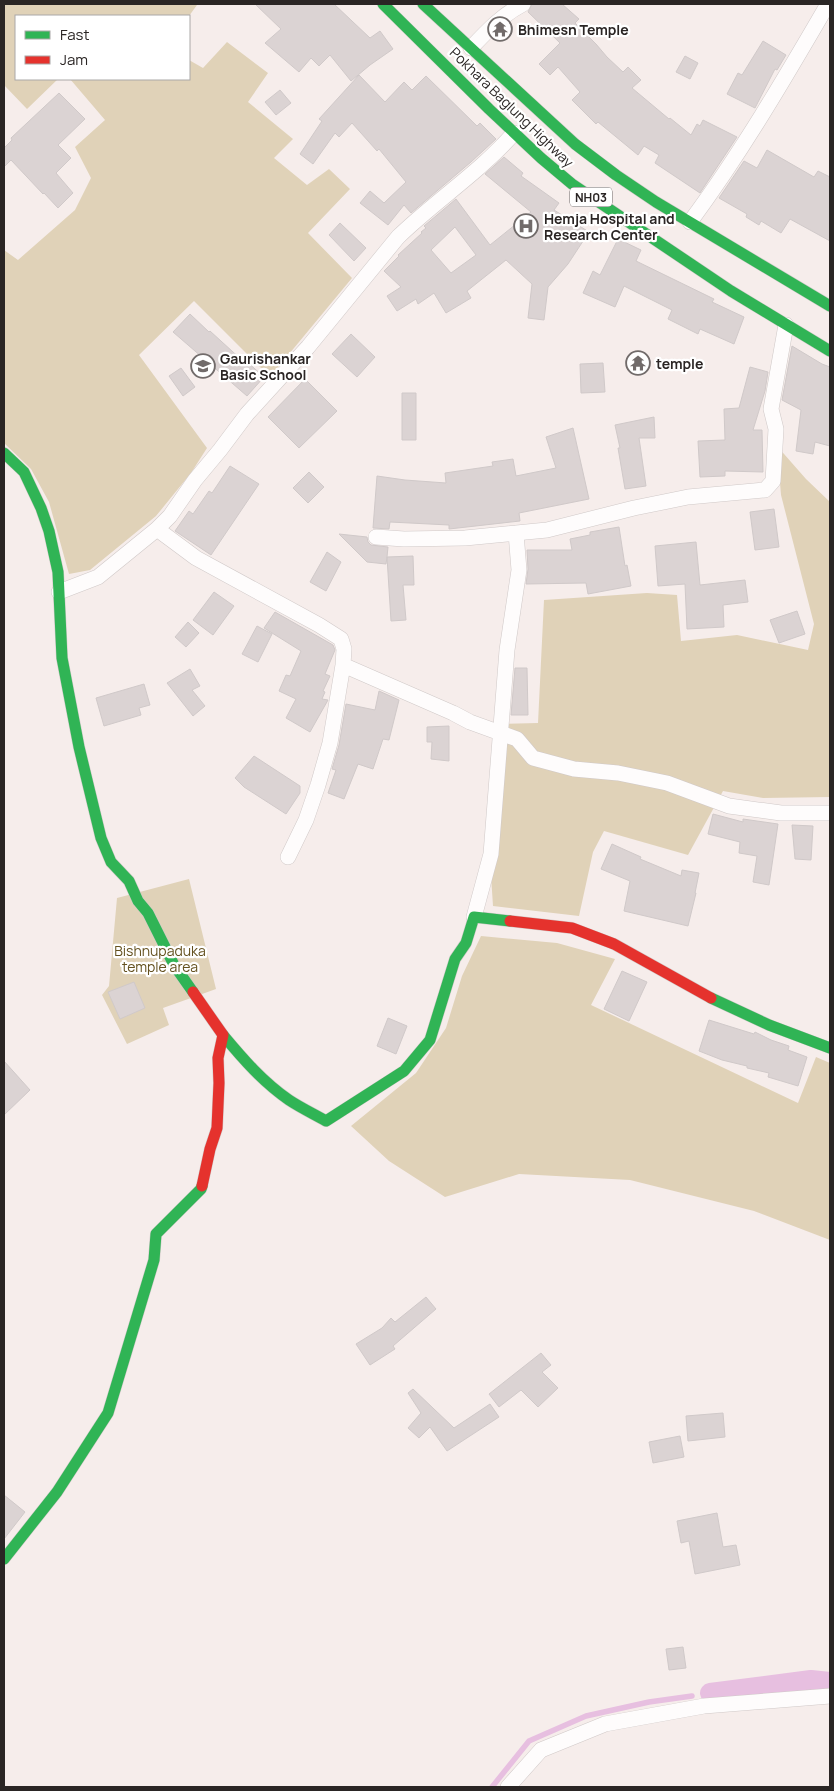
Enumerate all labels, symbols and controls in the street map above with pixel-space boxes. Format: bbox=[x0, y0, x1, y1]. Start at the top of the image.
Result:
legend bbox=[15, 15, 190, 80]
temple icon: Bhimesn Temple bbox=[487, 16, 513, 42]
place label: Bhimesn Temple bbox=[518, 20, 629, 39]
text: Fast bbox=[60, 24, 89, 45]
street label: Pokhara Baglung Highway bbox=[446, 43, 578, 172]
text: Jam bbox=[60, 49, 88, 70]
road number: NH03 bbox=[570, 188, 612, 206]
place label: Hemja Hospital and Research Center bbox=[544, 209, 675, 244]
hospital icon: Hemja Hospital and Research Center bbox=[513, 213, 539, 239]
place label: Gaurishankar Basic School bbox=[220, 349, 311, 384]
temple icon: temple bbox=[625, 350, 651, 376]
school or university icon: Gaurishankar Basic School bbox=[190, 353, 216, 379]
place label: temple bbox=[656, 354, 703, 373]
park label: Bishnupaduka temple area bbox=[114, 941, 206, 976]

